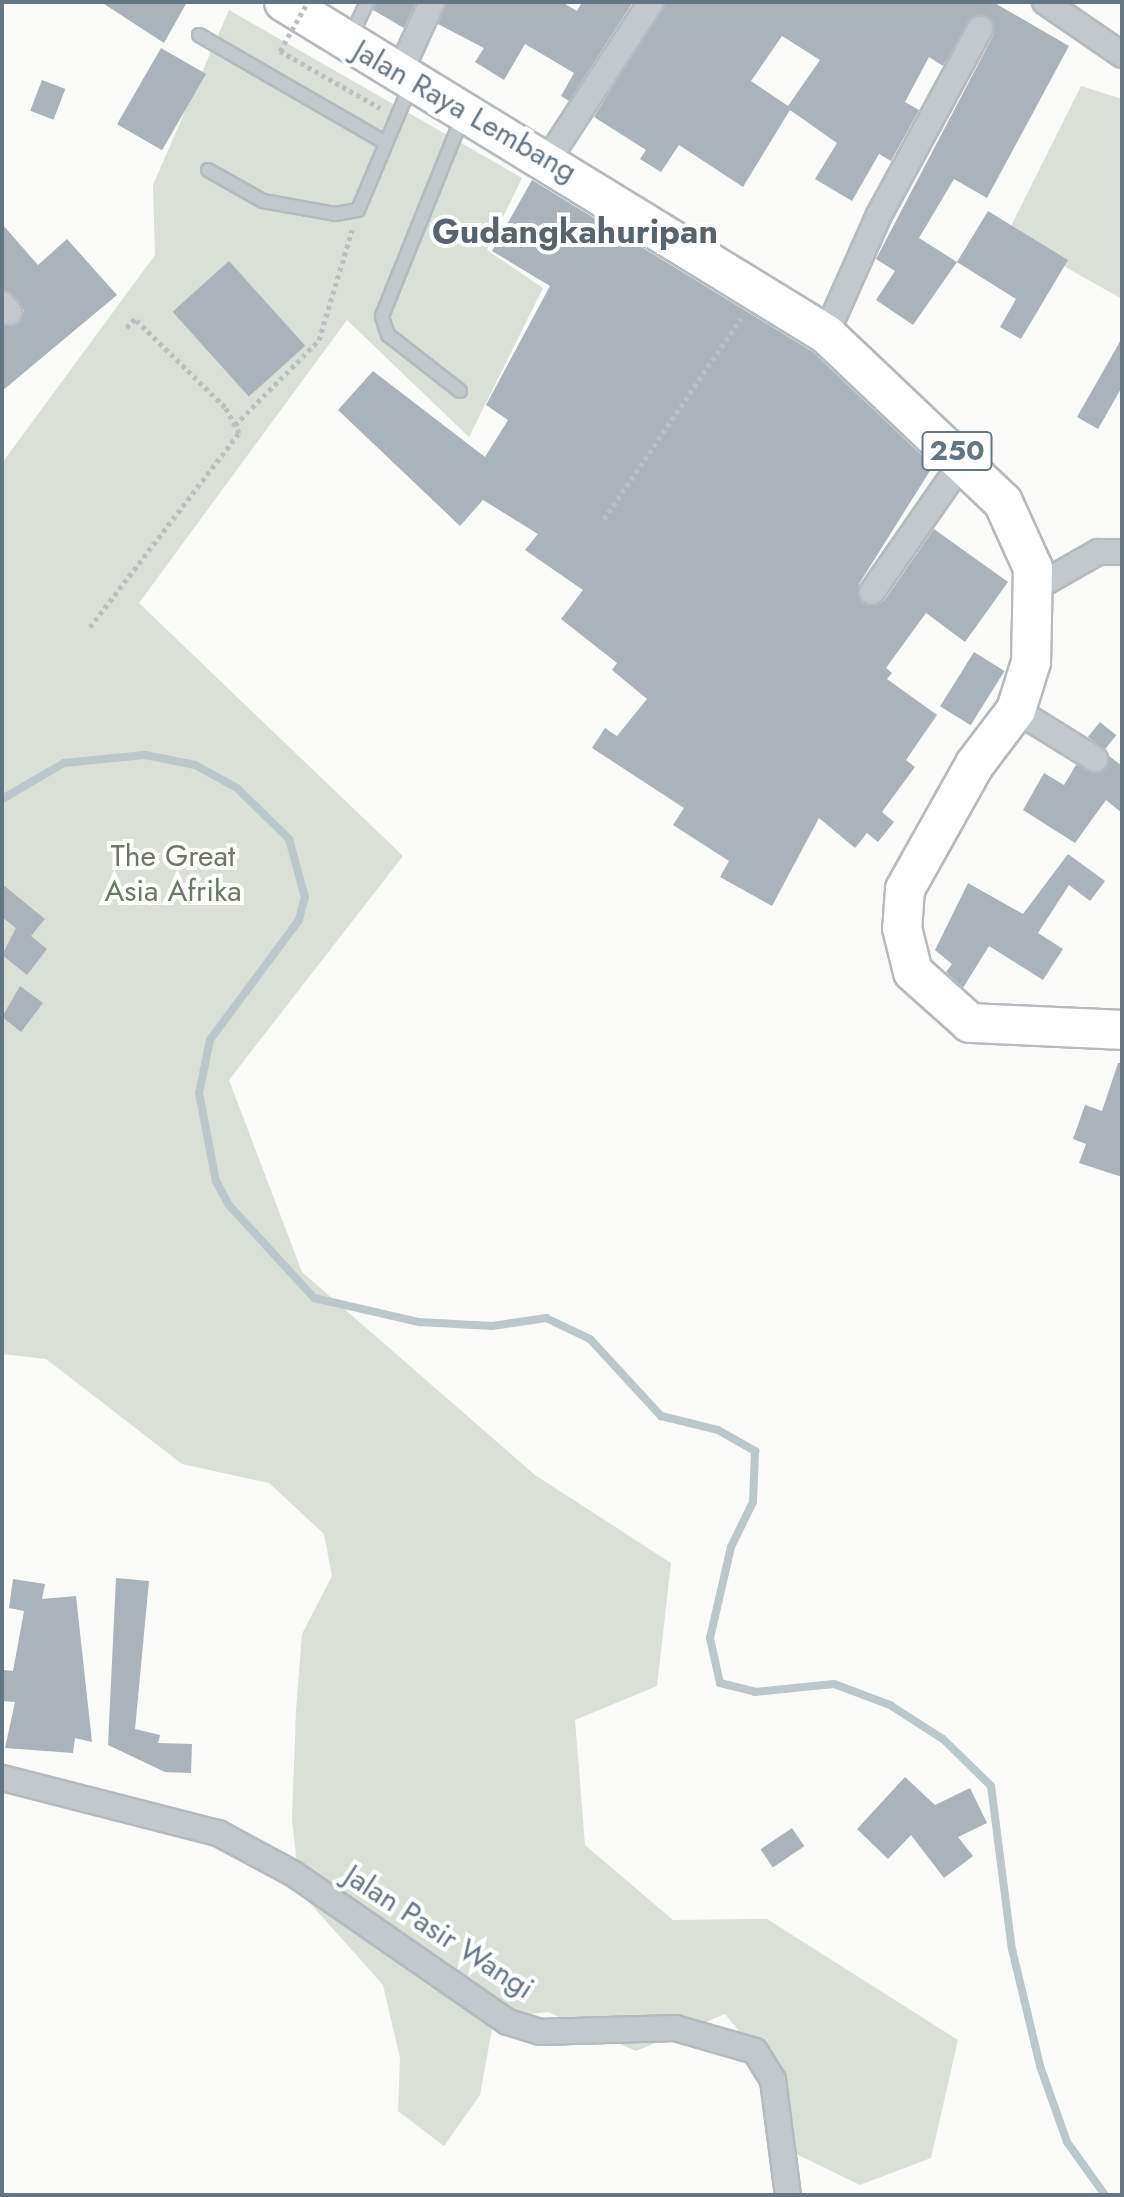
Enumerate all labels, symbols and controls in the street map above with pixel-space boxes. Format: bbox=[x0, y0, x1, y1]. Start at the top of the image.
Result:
street label: Jalan Raya Lembang bbox=[347, 32, 583, 190]
district label: Gudangkahuripan bbox=[432, 212, 718, 252]
road number: 250 bbox=[921, 427, 993, 475]
park label: The Great Asia Afrika bbox=[104, 838, 242, 908]
street label: Jalan Pasir Wangi bbox=[338, 1857, 540, 2007]

